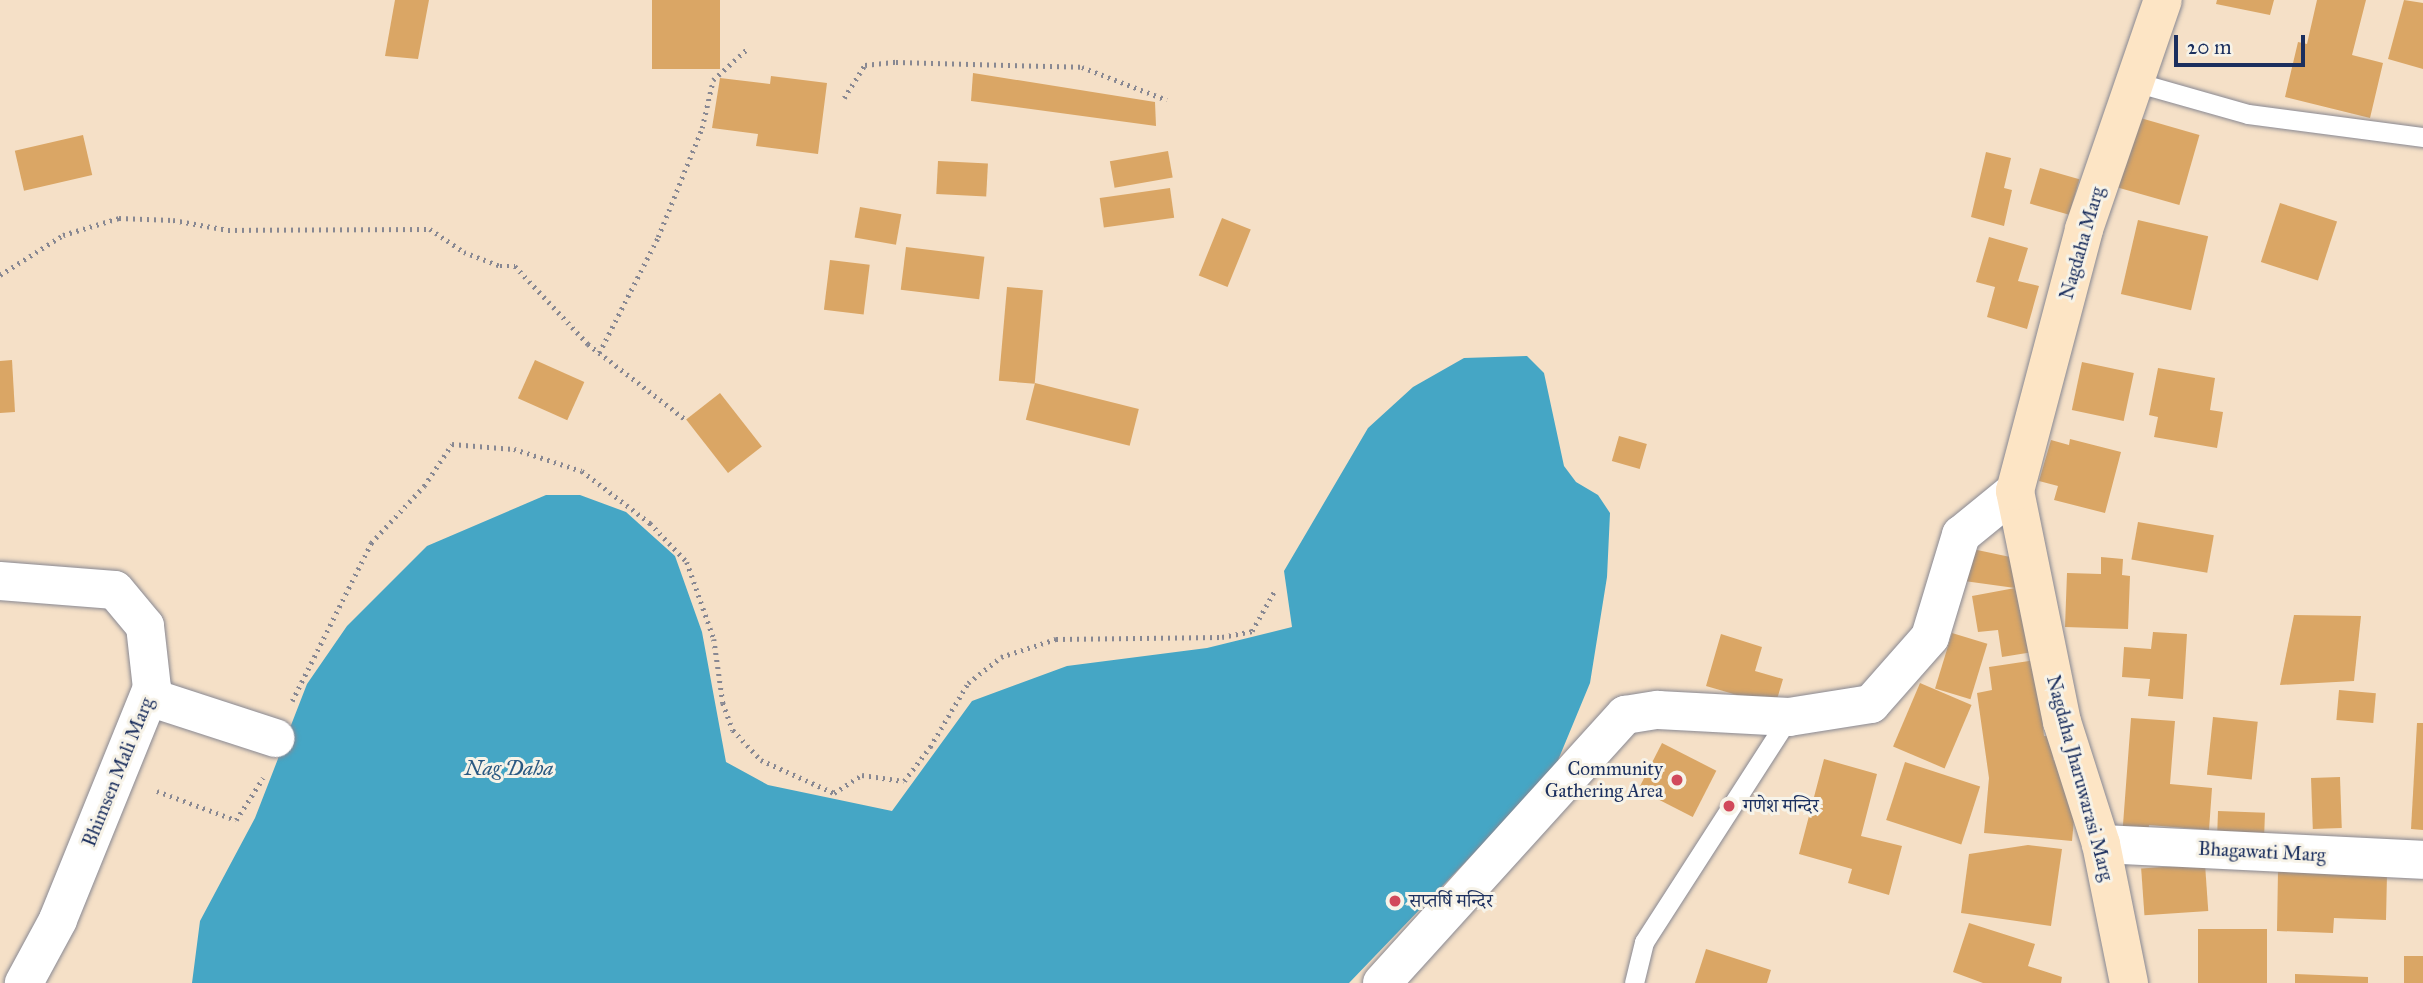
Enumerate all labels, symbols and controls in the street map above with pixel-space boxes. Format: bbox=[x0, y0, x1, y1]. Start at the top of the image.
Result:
scale bar bbox=[2178, 21, 2309, 65]
text: 20 m bbox=[2187, 34, 2232, 60]
street label: Nagdaha Marg bbox=[2055, 184, 2109, 302]
street label: Nagdaha Jharuwarasi Marg bbox=[2042, 673, 2118, 883]
street label: Bhimsen Mali Marg bbox=[78, 694, 158, 850]
water label: Nag Daha bbox=[464, 755, 554, 781]
place label: Community Gathering Area bbox=[1545, 758, 1663, 802]
marker: Community Gathering Area bbox=[1669, 772, 1685, 788]
place label: गणेश मन्दिर bbox=[1743, 795, 1819, 817]
marker: गणेश मन्दिर bbox=[1721, 798, 1737, 814]
street label: Bhagawati Marg bbox=[2198, 837, 2326, 867]
place label: सप्तर्षि मन्दिर bbox=[1409, 890, 1493, 912]
marker: सप्तर्षि मन्दिर bbox=[1387, 893, 1403, 909]

